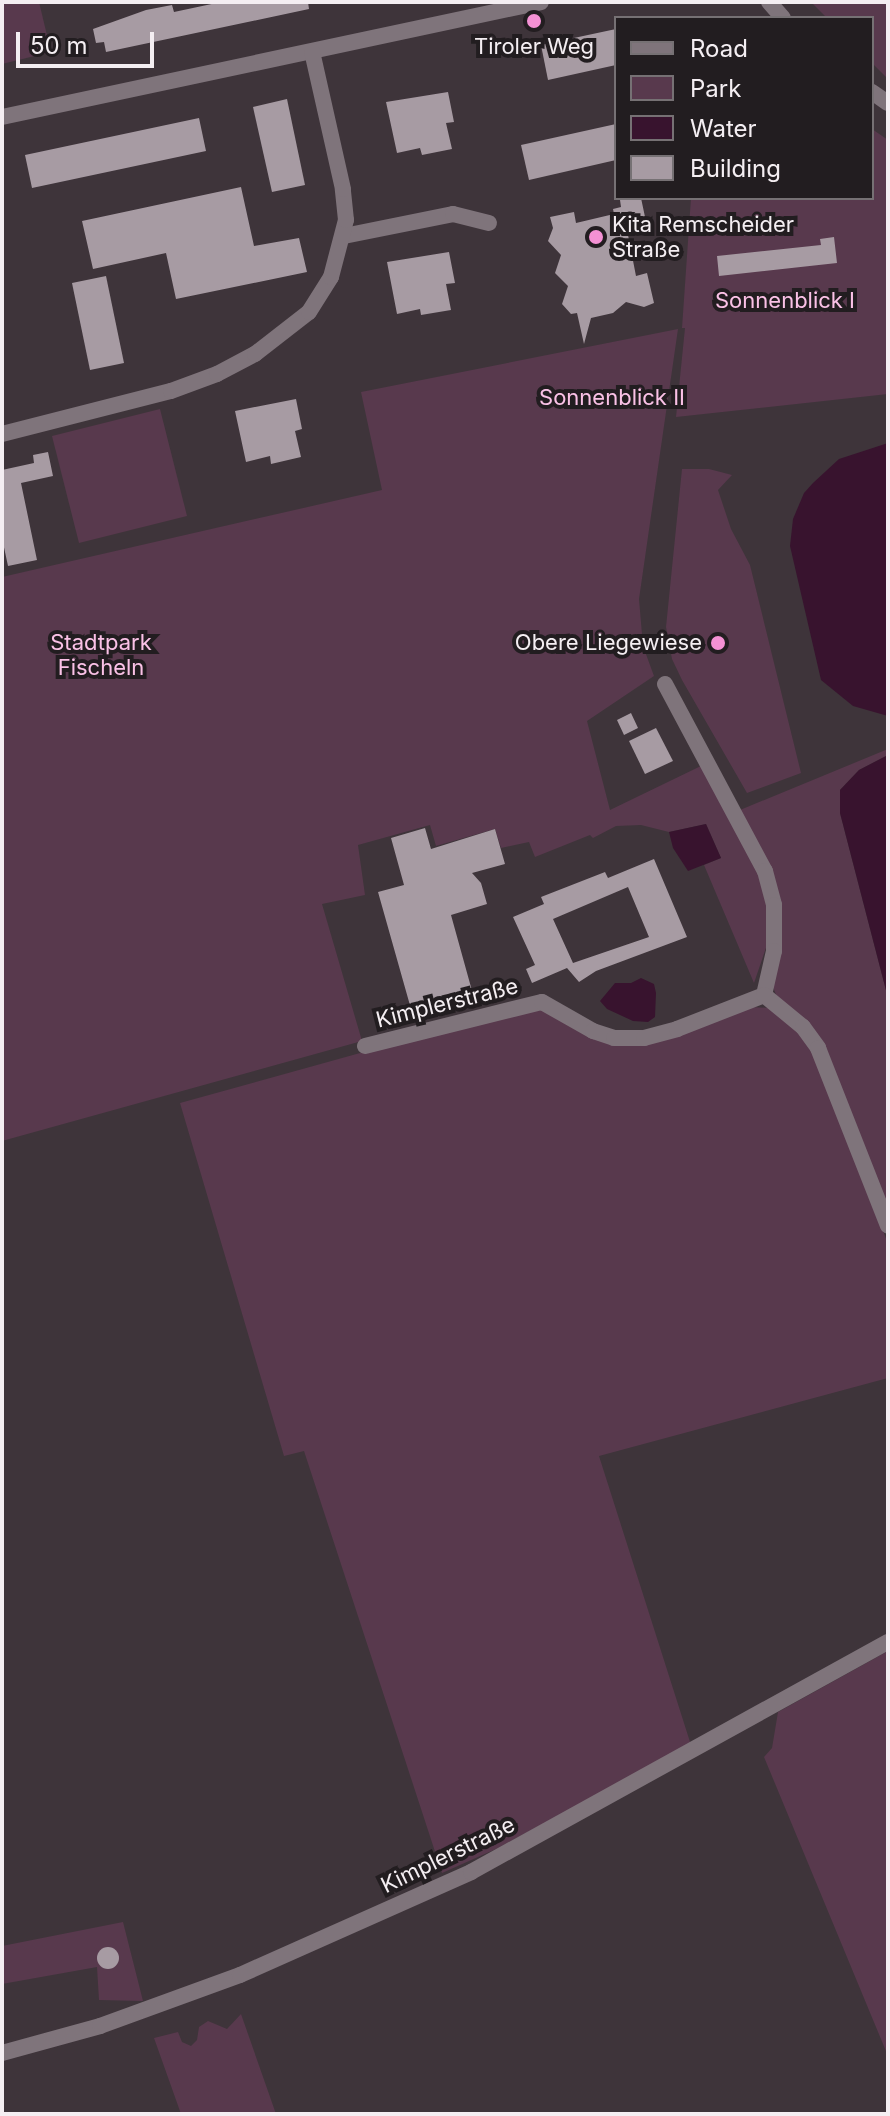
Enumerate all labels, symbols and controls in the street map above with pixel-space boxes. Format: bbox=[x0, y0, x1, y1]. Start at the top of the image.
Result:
marker: Tiroler Weg bbox=[525, 12, 543, 30]
scale bar bbox=[20, 16, 158, 66]
legend bbox=[614, 16, 874, 200]
text: 50 m bbox=[30, 31, 88, 60]
place label: Tiroler Weg bbox=[474, 34, 594, 60]
text: Road bbox=[690, 34, 748, 63]
text: Park bbox=[690, 74, 741, 103]
text: Water bbox=[690, 114, 757, 143]
text: Building bbox=[690, 154, 781, 183]
place label: Kita Remscheider Straße bbox=[612, 211, 794, 262]
marker: Kita Remscheider Straße bbox=[587, 228, 605, 246]
park label: Sonnenblick I bbox=[715, 288, 855, 314]
park label: Sonnenblick II bbox=[539, 385, 685, 411]
park label: Stadtpark Fischeln bbox=[50, 629, 152, 680]
place label: Obere Liegewiese bbox=[515, 630, 702, 656]
marker: Obere Liegewiese bbox=[709, 634, 727, 652]
street label: Kimplerstraße bbox=[373, 973, 521, 1033]
street label: Kimplerstraße bbox=[377, 1811, 519, 1899]

